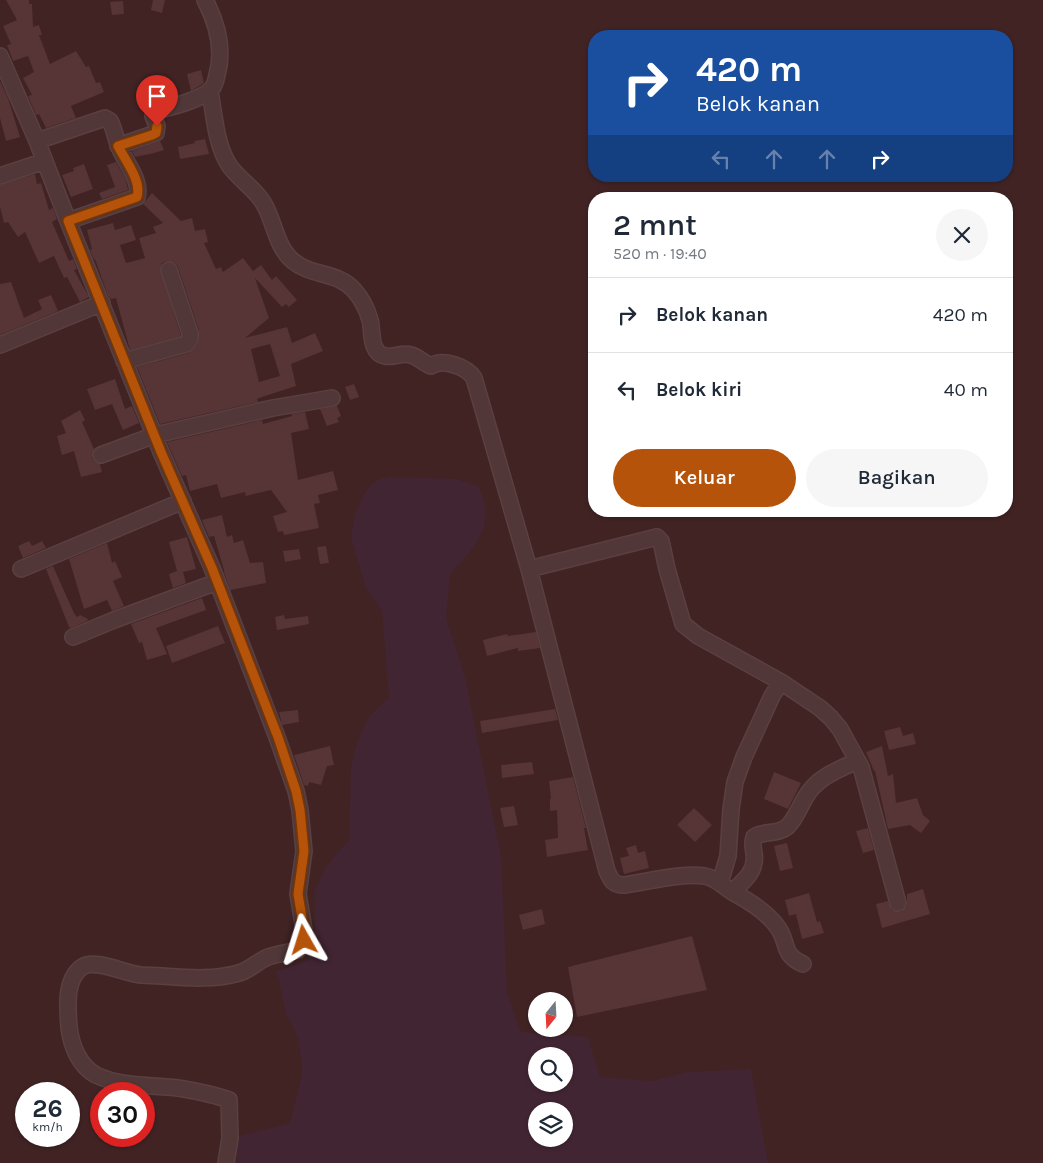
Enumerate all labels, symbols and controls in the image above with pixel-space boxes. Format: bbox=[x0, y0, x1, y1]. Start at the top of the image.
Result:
text: 420 m bbox=[696, 49, 802, 90]
icon: right bbox=[613, 50, 678, 115]
pin bbox=[136, 75, 178, 126]
icon: arrive bbox=[143, 82, 171, 110]
text: Belok kanan bbox=[696, 91, 820, 117]
icon: left bbox=[707, 145, 735, 173]
icon: ahead bbox=[760, 145, 788, 173]
icon: ahead bbox=[813, 145, 841, 173]
icon: right bbox=[866, 145, 894, 173]
text: 2 mnt bbox=[613, 207, 697, 243]
button: close bbox=[936, 209, 988, 261]
text: 520 m · 19:40 bbox=[613, 244, 707, 263]
icon: right bbox=[613, 301, 641, 329]
text: Belok kanan bbox=[656, 304, 768, 326]
text: 420 m bbox=[933, 304, 988, 326]
icon: left bbox=[613, 376, 641, 404]
text: Belok kiri bbox=[656, 379, 742, 401]
text: 40 m bbox=[944, 379, 988, 401]
button: Keluar bbox=[613, 449, 796, 507]
button: Bagikan bbox=[806, 449, 988, 507]
position arrow bbox=[277, 913, 329, 965]
north arrow bbox=[528, 992, 572, 1038]
map controls bbox=[528, 992, 573, 1147]
button: search bbox=[528, 1047, 573, 1092]
speed limit sign: 30 bbox=[90, 1082, 155, 1147]
text: 26 bbox=[32, 1094, 63, 1123]
button: layers bbox=[528, 1102, 573, 1147]
text: km/h bbox=[32, 1120, 63, 1134]

